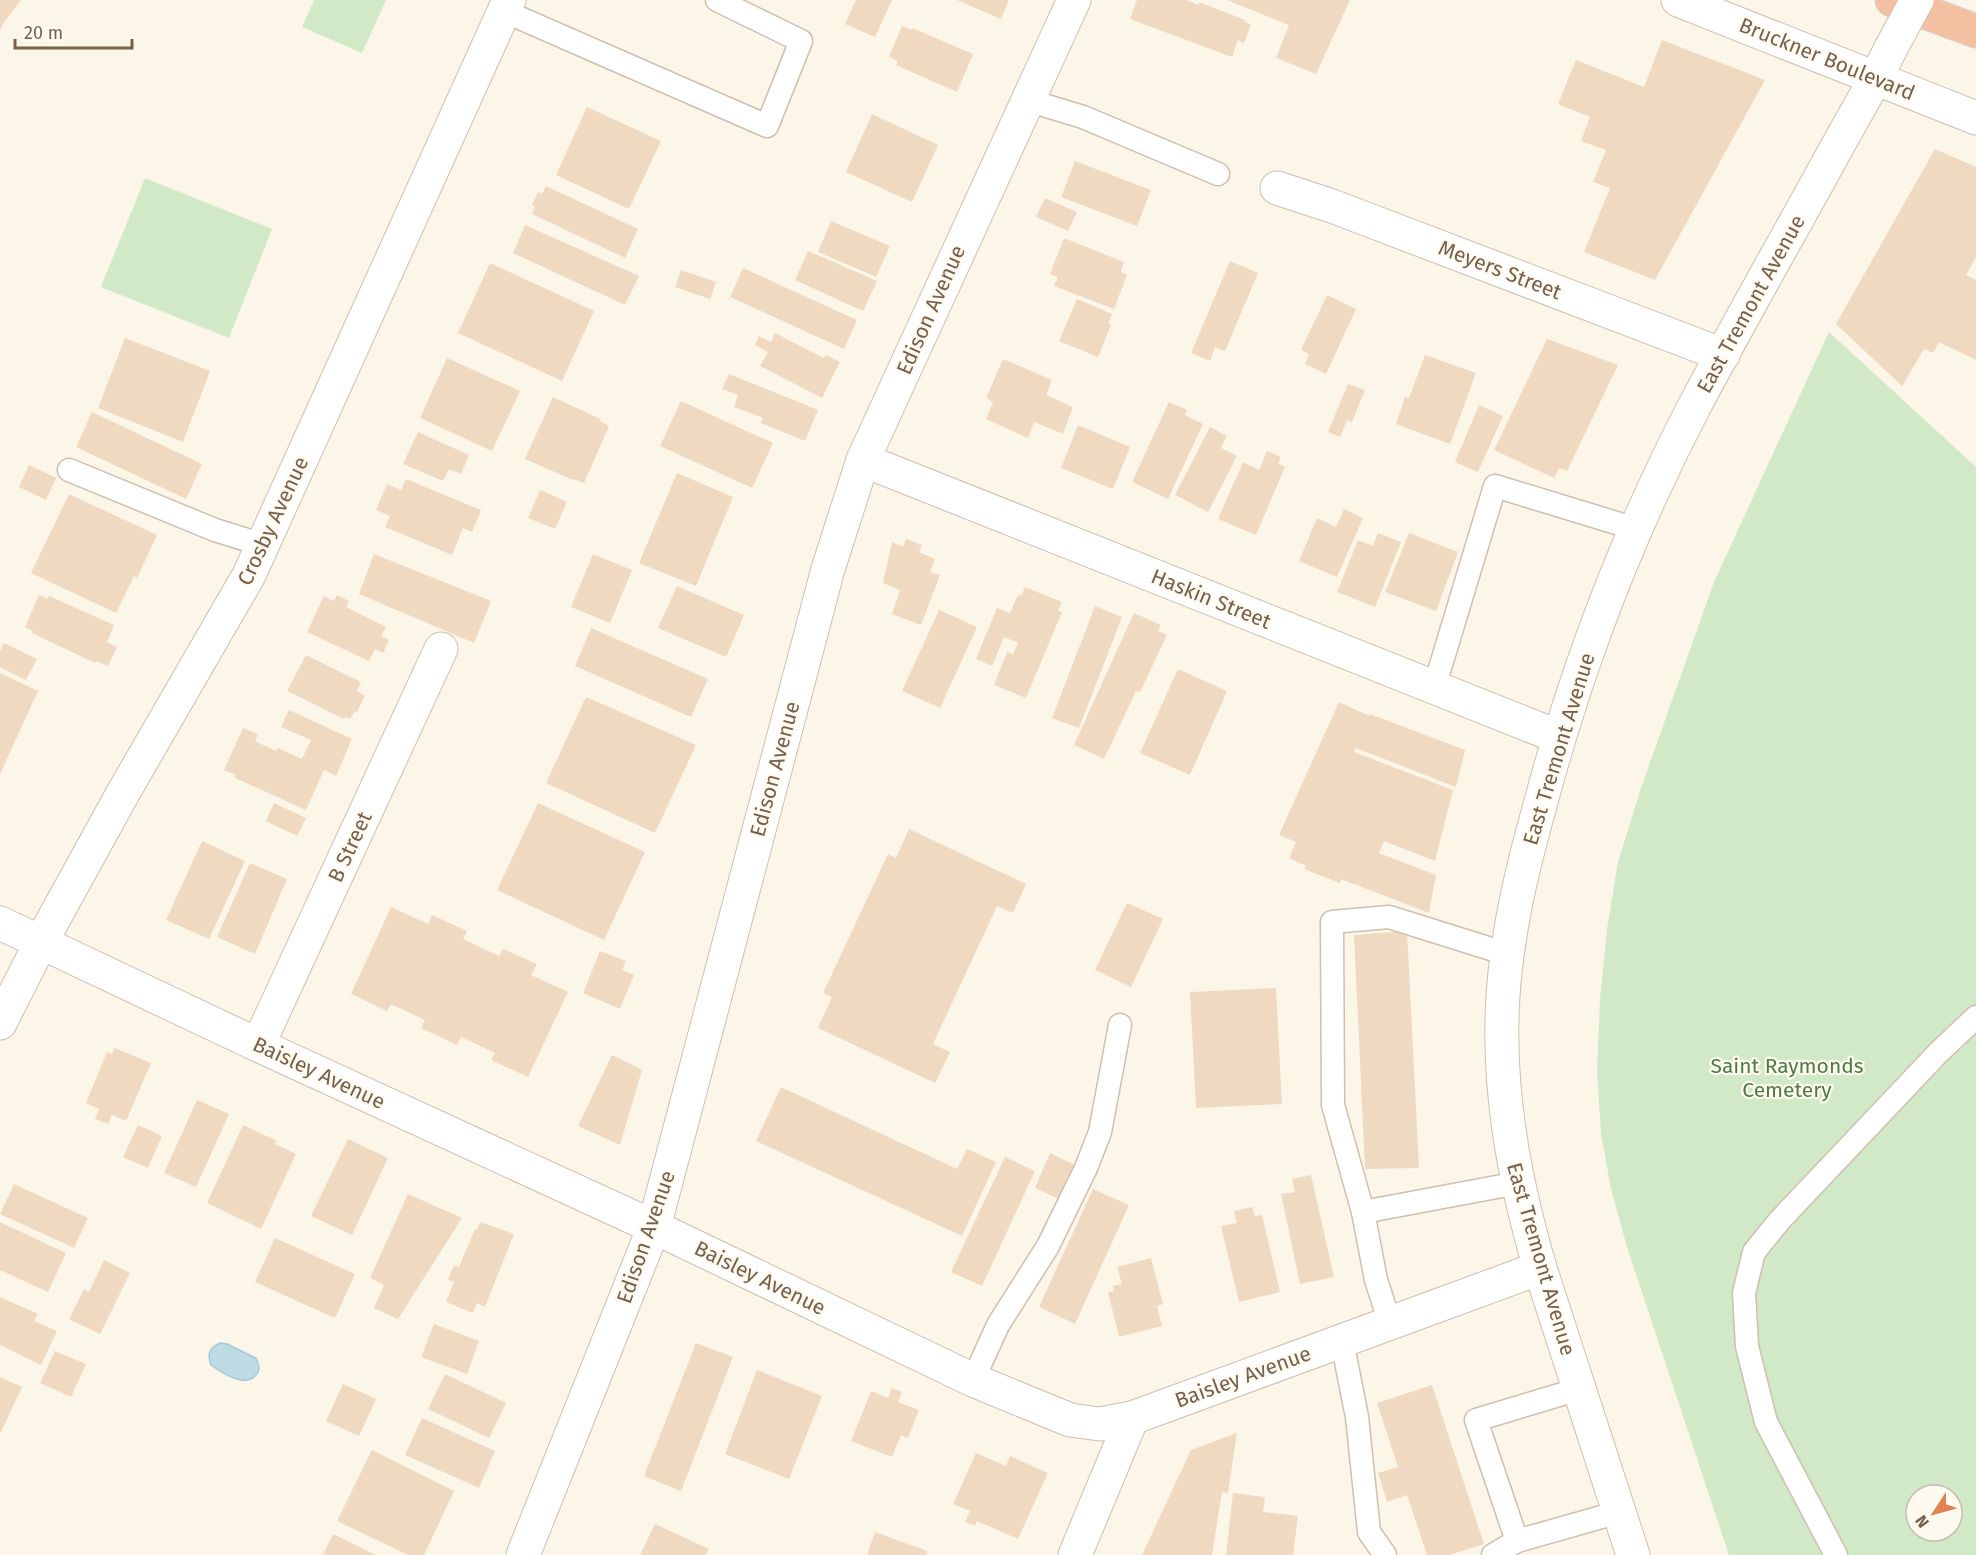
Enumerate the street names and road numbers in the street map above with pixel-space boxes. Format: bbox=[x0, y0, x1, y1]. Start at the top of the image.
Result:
street label: Bruckner Boulevard bbox=[1735, 12, 1919, 106]
street label: East Tremont Avenue bbox=[1691, 210, 1811, 398]
street label: Meyers Street bbox=[1435, 235, 1566, 305]
street label: Edison Avenue bbox=[891, 241, 971, 379]
street label: Crosby Avenue bbox=[232, 453, 314, 589]
street label: Haskin Street bbox=[1147, 563, 1275, 635]
street label: East Tremont Avenue bbox=[1517, 650, 1601, 848]
street label: Edison Avenue bbox=[744, 699, 806, 839]
street label: B Street bbox=[322, 807, 378, 887]
street label: Baisley Avenue bbox=[249, 1031, 389, 1115]
street label: East Tremont Avenue bbox=[1501, 1159, 1581, 1359]
street label: Edison Avenue bbox=[611, 1167, 681, 1307]
street label: Baisley Avenue bbox=[690, 1235, 830, 1321]
street label: Baisley Avenue bbox=[1171, 1340, 1315, 1414]

